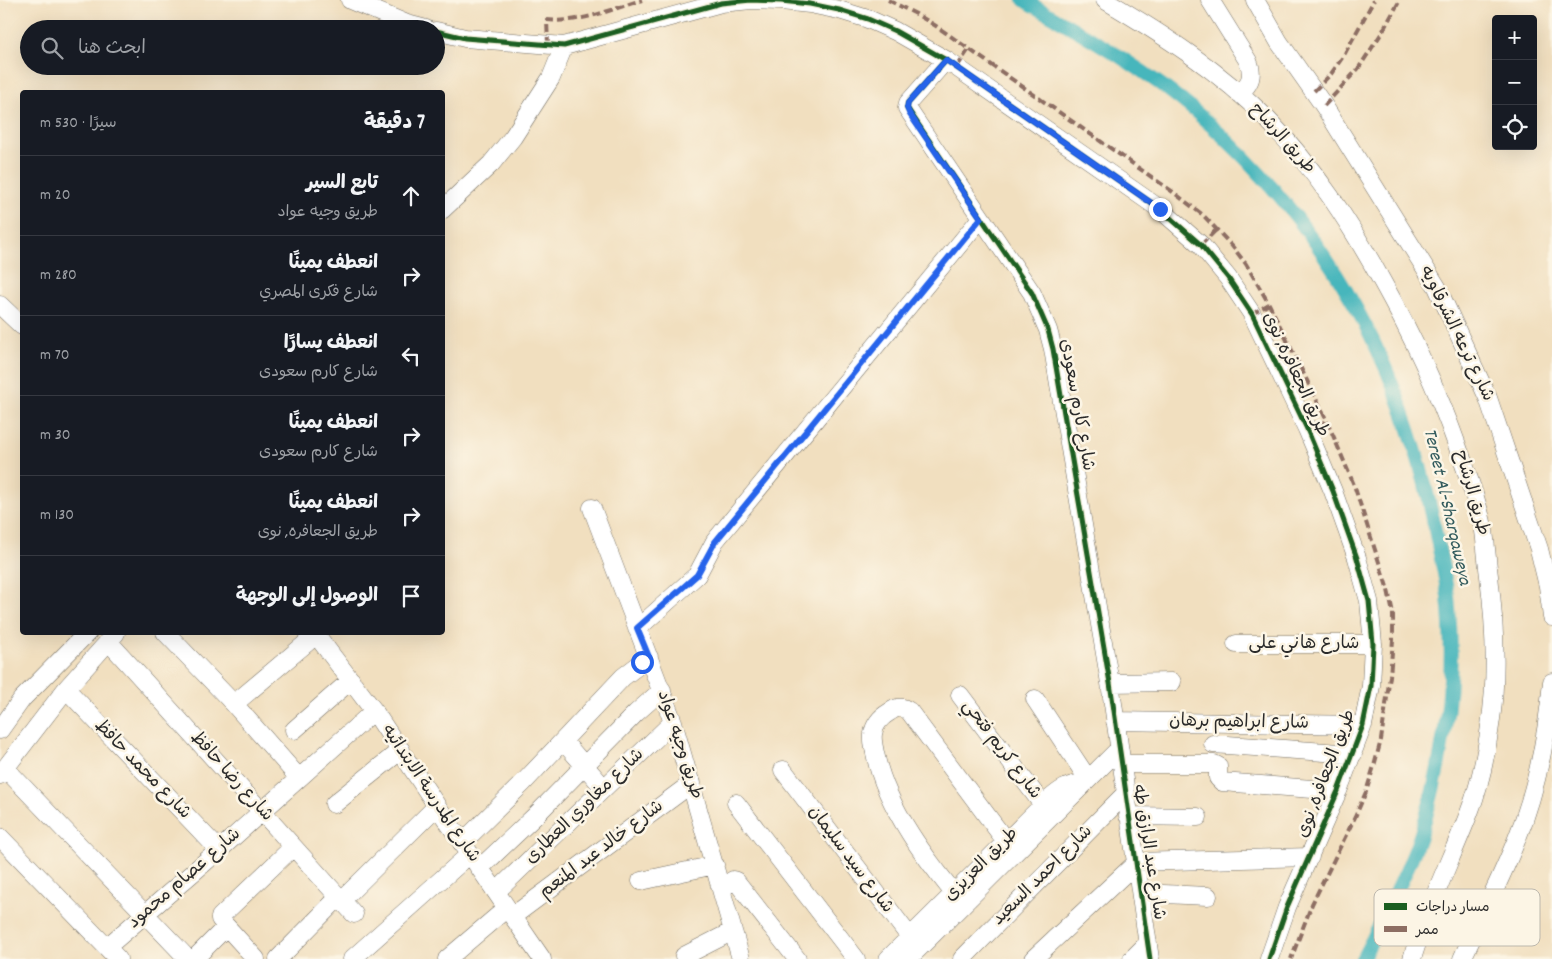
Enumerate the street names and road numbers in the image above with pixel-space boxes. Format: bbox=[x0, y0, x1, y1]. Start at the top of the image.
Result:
street label: طريق الرشاح bbox=[1243, 98, 1321, 180]
street label: شارع ترعه الشرقاويه bbox=[1412, 262, 1500, 406]
street label: طريق الجعافره, نوى bbox=[1255, 308, 1335, 442]
street label: شارع كارم سعودى bbox=[1052, 337, 1100, 473]
street label: طريق الرشاح bbox=[1447, 447, 1495, 539]
street label: شارع هاني على bbox=[1249, 632, 1359, 658]
street label: طريق وجيه عواد bbox=[650, 687, 708, 803]
street label: شارع كريم فتحي bbox=[954, 695, 1047, 806]
street label: طريق الجعافره, نوى bbox=[1291, 706, 1363, 842]
street label: شارع ابراهيم برهان bbox=[1169, 709, 1309, 737]
street label: شارع محمد حافظ bbox=[88, 714, 196, 826]
street label: شارع المدرسة الابتدائيه bbox=[374, 720, 486, 868]
street label: شارع رضا حافظ bbox=[184, 726, 278, 828]
street label: شارع مغاوري العطارى bbox=[520, 743, 650, 871]
street label: شارع عبد الرازق طه bbox=[1125, 782, 1171, 922]
street label: شارع خالد عبد المنعم bbox=[535, 795, 669, 905]
street label: شارع سيد سليمان bbox=[801, 801, 899, 919]
street label: شارع احمد السعيد bbox=[987, 820, 1099, 932]
street label: طريق العزيزى bbox=[939, 822, 1025, 908]
street label: شارع عصام محمود bbox=[123, 823, 247, 935]

